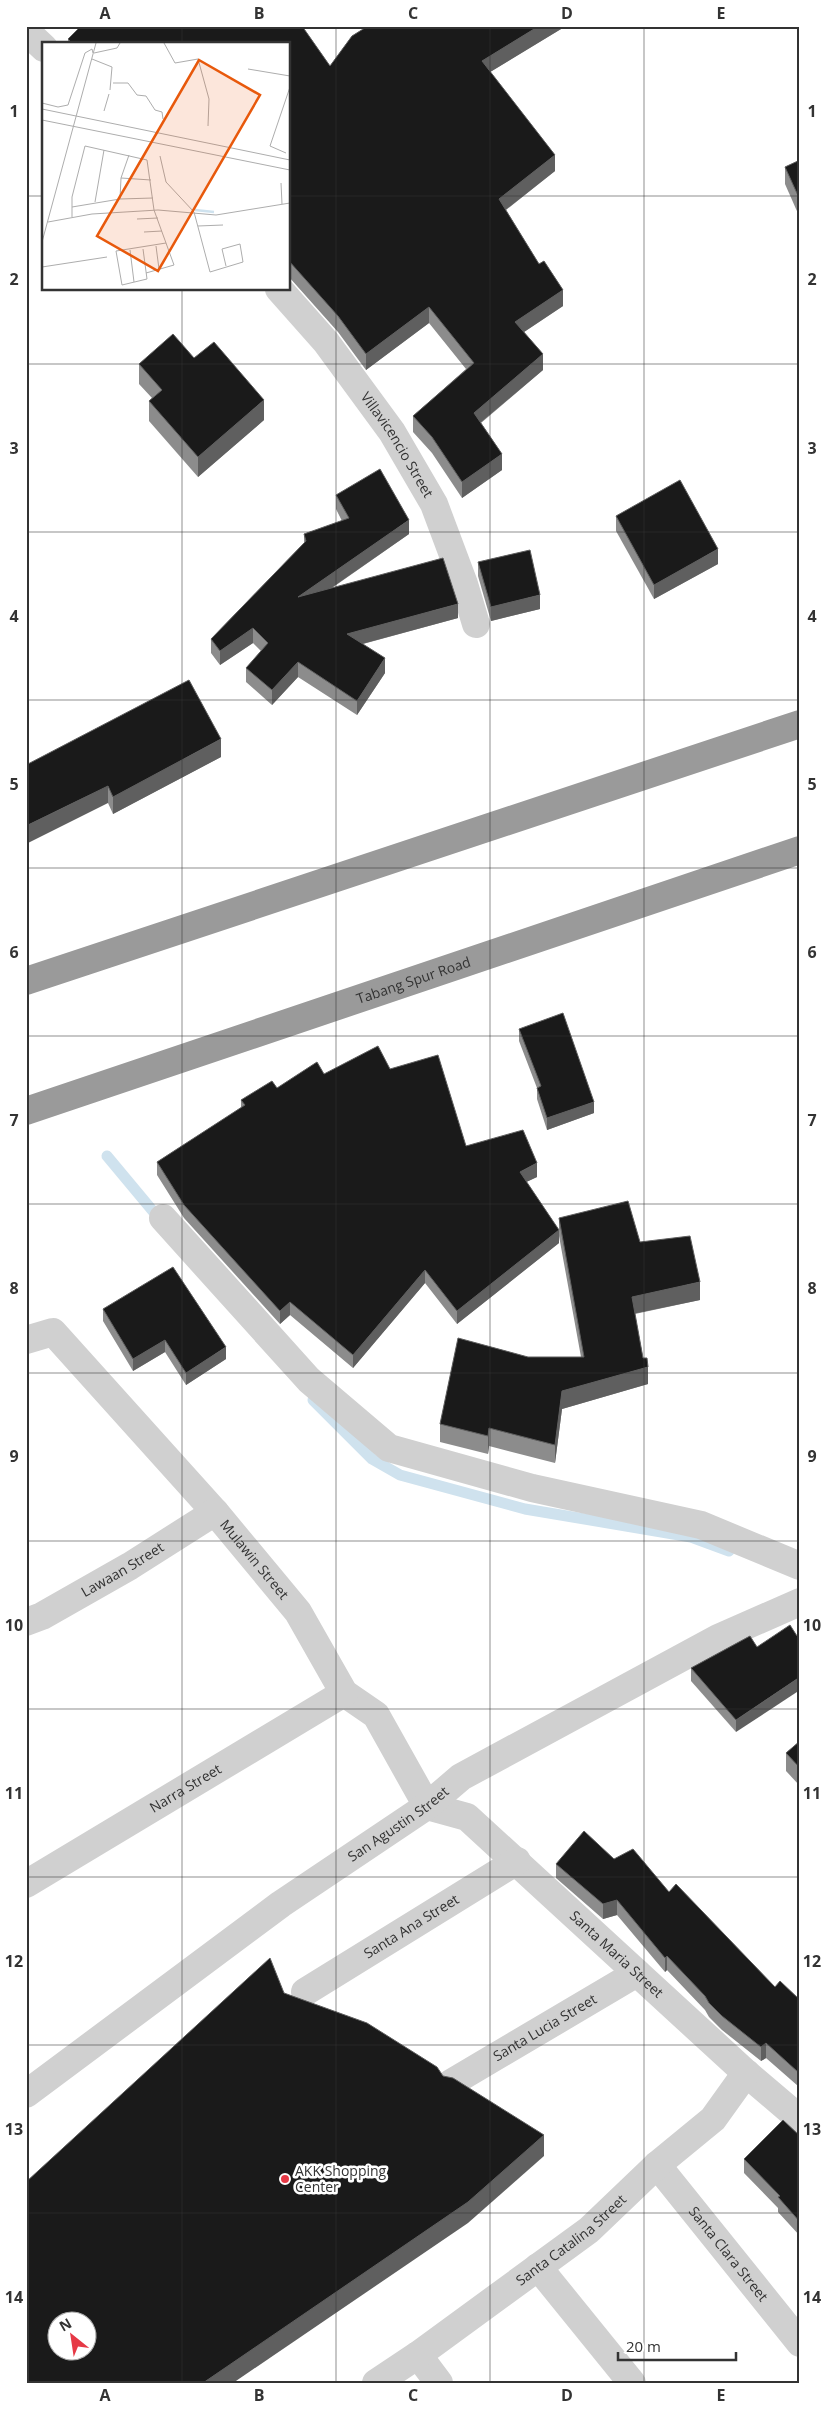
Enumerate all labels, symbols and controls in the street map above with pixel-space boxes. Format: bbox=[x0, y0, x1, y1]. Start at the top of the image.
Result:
text: A bbox=[99, 2, 111, 24]
text: B bbox=[254, 2, 264, 24]
text: C bbox=[408, 2, 418, 24]
text: D bbox=[561, 2, 573, 24]
text: E bbox=[717, 2, 726, 24]
inset map bbox=[42, 42, 290, 290]
text: 1 bbox=[9, 100, 19, 122]
text: 1 bbox=[807, 100, 817, 122]
text: 2 bbox=[9, 268, 19, 290]
text: 2 bbox=[807, 268, 817, 290]
street label: Villavicencio Street bbox=[357, 388, 438, 501]
text: 3 bbox=[9, 437, 19, 459]
text: 3 bbox=[807, 437, 817, 459]
text: 4 bbox=[9, 605, 19, 627]
text: 4 bbox=[807, 605, 817, 627]
text: 5 bbox=[9, 773, 19, 795]
text: 5 bbox=[807, 773, 817, 795]
text: 6 bbox=[9, 941, 19, 963]
text: 6 bbox=[807, 941, 817, 963]
street label: Tabang Spur Road bbox=[354, 952, 473, 1008]
text: 7 bbox=[9, 1109, 19, 1131]
text: 7 bbox=[807, 1109, 817, 1131]
text: 8 bbox=[9, 1277, 19, 1299]
text: 8 bbox=[807, 1277, 817, 1299]
text: 9 bbox=[9, 1445, 19, 1467]
text: 9 bbox=[807, 1445, 817, 1467]
street label: Mulawin Street bbox=[216, 1515, 293, 1603]
street label: Lawaan Street bbox=[77, 1537, 167, 1601]
text: 10 bbox=[5, 1614, 23, 1636]
text: 10 bbox=[803, 1614, 821, 1636]
street label: Narra Street bbox=[146, 1759, 225, 1817]
text: 11 bbox=[5, 1782, 23, 1804]
street label: San Agustin Street bbox=[344, 1782, 453, 1866]
text: 11 bbox=[803, 1782, 821, 1804]
street label: Santa Ana Street bbox=[360, 1889, 462, 1962]
street label: Santa Maria Street bbox=[566, 1906, 668, 2002]
text: 12 bbox=[5, 1950, 23, 1972]
text: 12 bbox=[803, 1950, 821, 1972]
street label: Santa Lucia Street bbox=[489, 1989, 600, 2065]
text: 13 bbox=[5, 2118, 23, 2140]
text: 13 bbox=[803, 2118, 821, 2140]
place label: AKK Shopping Center bbox=[295, 2161, 387, 2196]
marker: AKK Shopping Center bbox=[279, 2173, 291, 2185]
street label: Santa Catalina Street bbox=[512, 2190, 630, 2289]
street label: Santa Clara Street bbox=[685, 2202, 773, 2305]
text: 14 bbox=[5, 2286, 23, 2308]
text: 14 bbox=[803, 2286, 821, 2308]
north arrow bbox=[48, 2312, 98, 2362]
text: N bbox=[56, 2313, 75, 2335]
scale bar bbox=[618, 2329, 736, 2361]
text: 20 m bbox=[626, 2336, 661, 2356]
text: A bbox=[99, 2384, 111, 2406]
text: B bbox=[254, 2384, 264, 2406]
text: C bbox=[408, 2384, 418, 2406]
text: D bbox=[561, 2384, 573, 2406]
text: E bbox=[717, 2384, 726, 2406]

